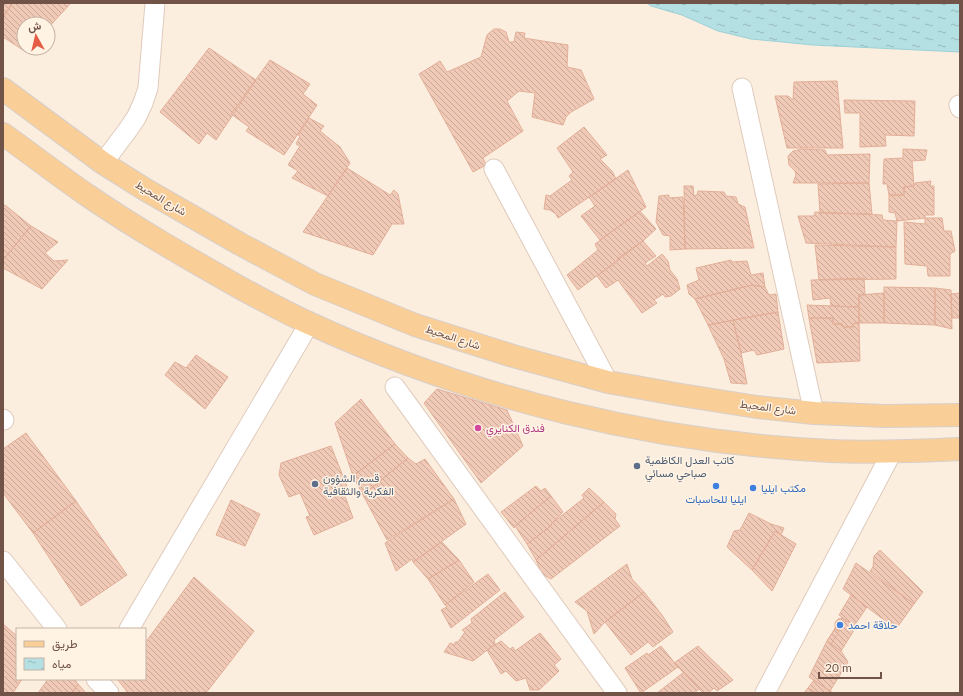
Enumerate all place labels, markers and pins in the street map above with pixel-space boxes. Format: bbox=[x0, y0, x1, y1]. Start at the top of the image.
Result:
place label: فندق الكنايري bbox=[486, 421, 545, 438]
marker: فندق الكنايري bbox=[473, 423, 483, 433]
place label: كاتب العدل الكاظمية صباحي مسائي bbox=[645, 453, 734, 483]
marker: كاتب العدل الكاظمية صباحي مسائي bbox=[632, 461, 642, 471]
place label: قسم الشؤون الفكرية والثقافية bbox=[323, 471, 394, 498]
marker: قسم الشؤون الفكرية والثقافية bbox=[310, 479, 320, 489]
marker: ايليا للحاسبات bbox=[711, 481, 721, 491]
place label: مكتب ايليا bbox=[761, 481, 806, 495]
marker: مكتب ايليا bbox=[748, 483, 758, 493]
place label: ايليا للحاسبات bbox=[685, 492, 747, 506]
place label: حلاقة احمد bbox=[848, 618, 898, 631]
marker: حلاقة احمد bbox=[835, 620, 845, 630]

